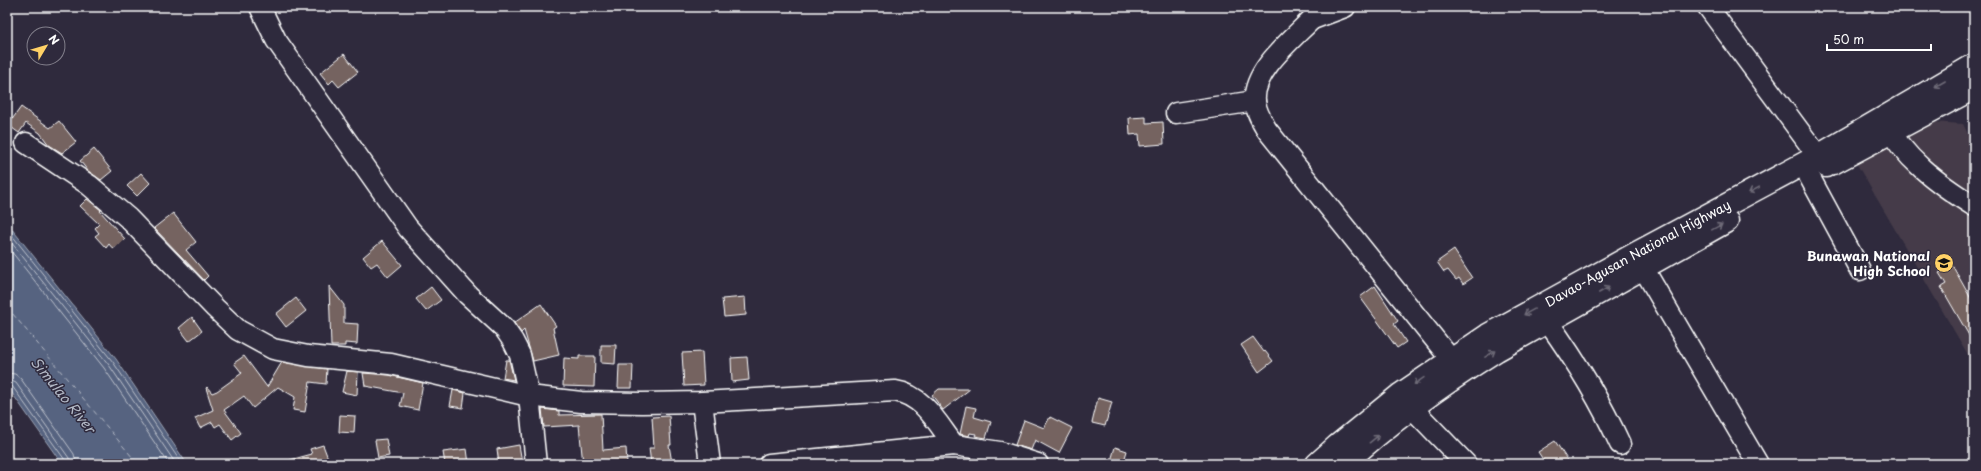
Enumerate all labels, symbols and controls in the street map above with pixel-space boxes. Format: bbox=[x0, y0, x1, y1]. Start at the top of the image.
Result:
north arrow bbox=[26, 26, 66, 66]
scale bar bbox=[1827, 26, 1931, 52]
text: 50 m bbox=[1833, 30, 1864, 48]
text: N bbox=[45, 31, 64, 48]
one-way arrow bbox=[1934, 81, 1946, 89]
one-way arrow bbox=[1749, 187, 1761, 194]
street label: Davao-Agusan National Highway bbox=[1541, 195, 1734, 311]
one-way arrow bbox=[1711, 223, 1723, 230]
place label: Bunawan National High School bbox=[1807, 246, 1930, 280]
school or university icon: Bunawan National High School bbox=[1933, 252, 1955, 274]
one-way arrow bbox=[1597, 286, 1609, 294]
one-way arrow bbox=[1524, 309, 1536, 317]
one-way arrow bbox=[1484, 350, 1495, 358]
water label: Simulao River bbox=[26, 352, 102, 438]
one-way arrow bbox=[1414, 377, 1425, 385]
one-way arrow bbox=[1369, 434, 1380, 443]

